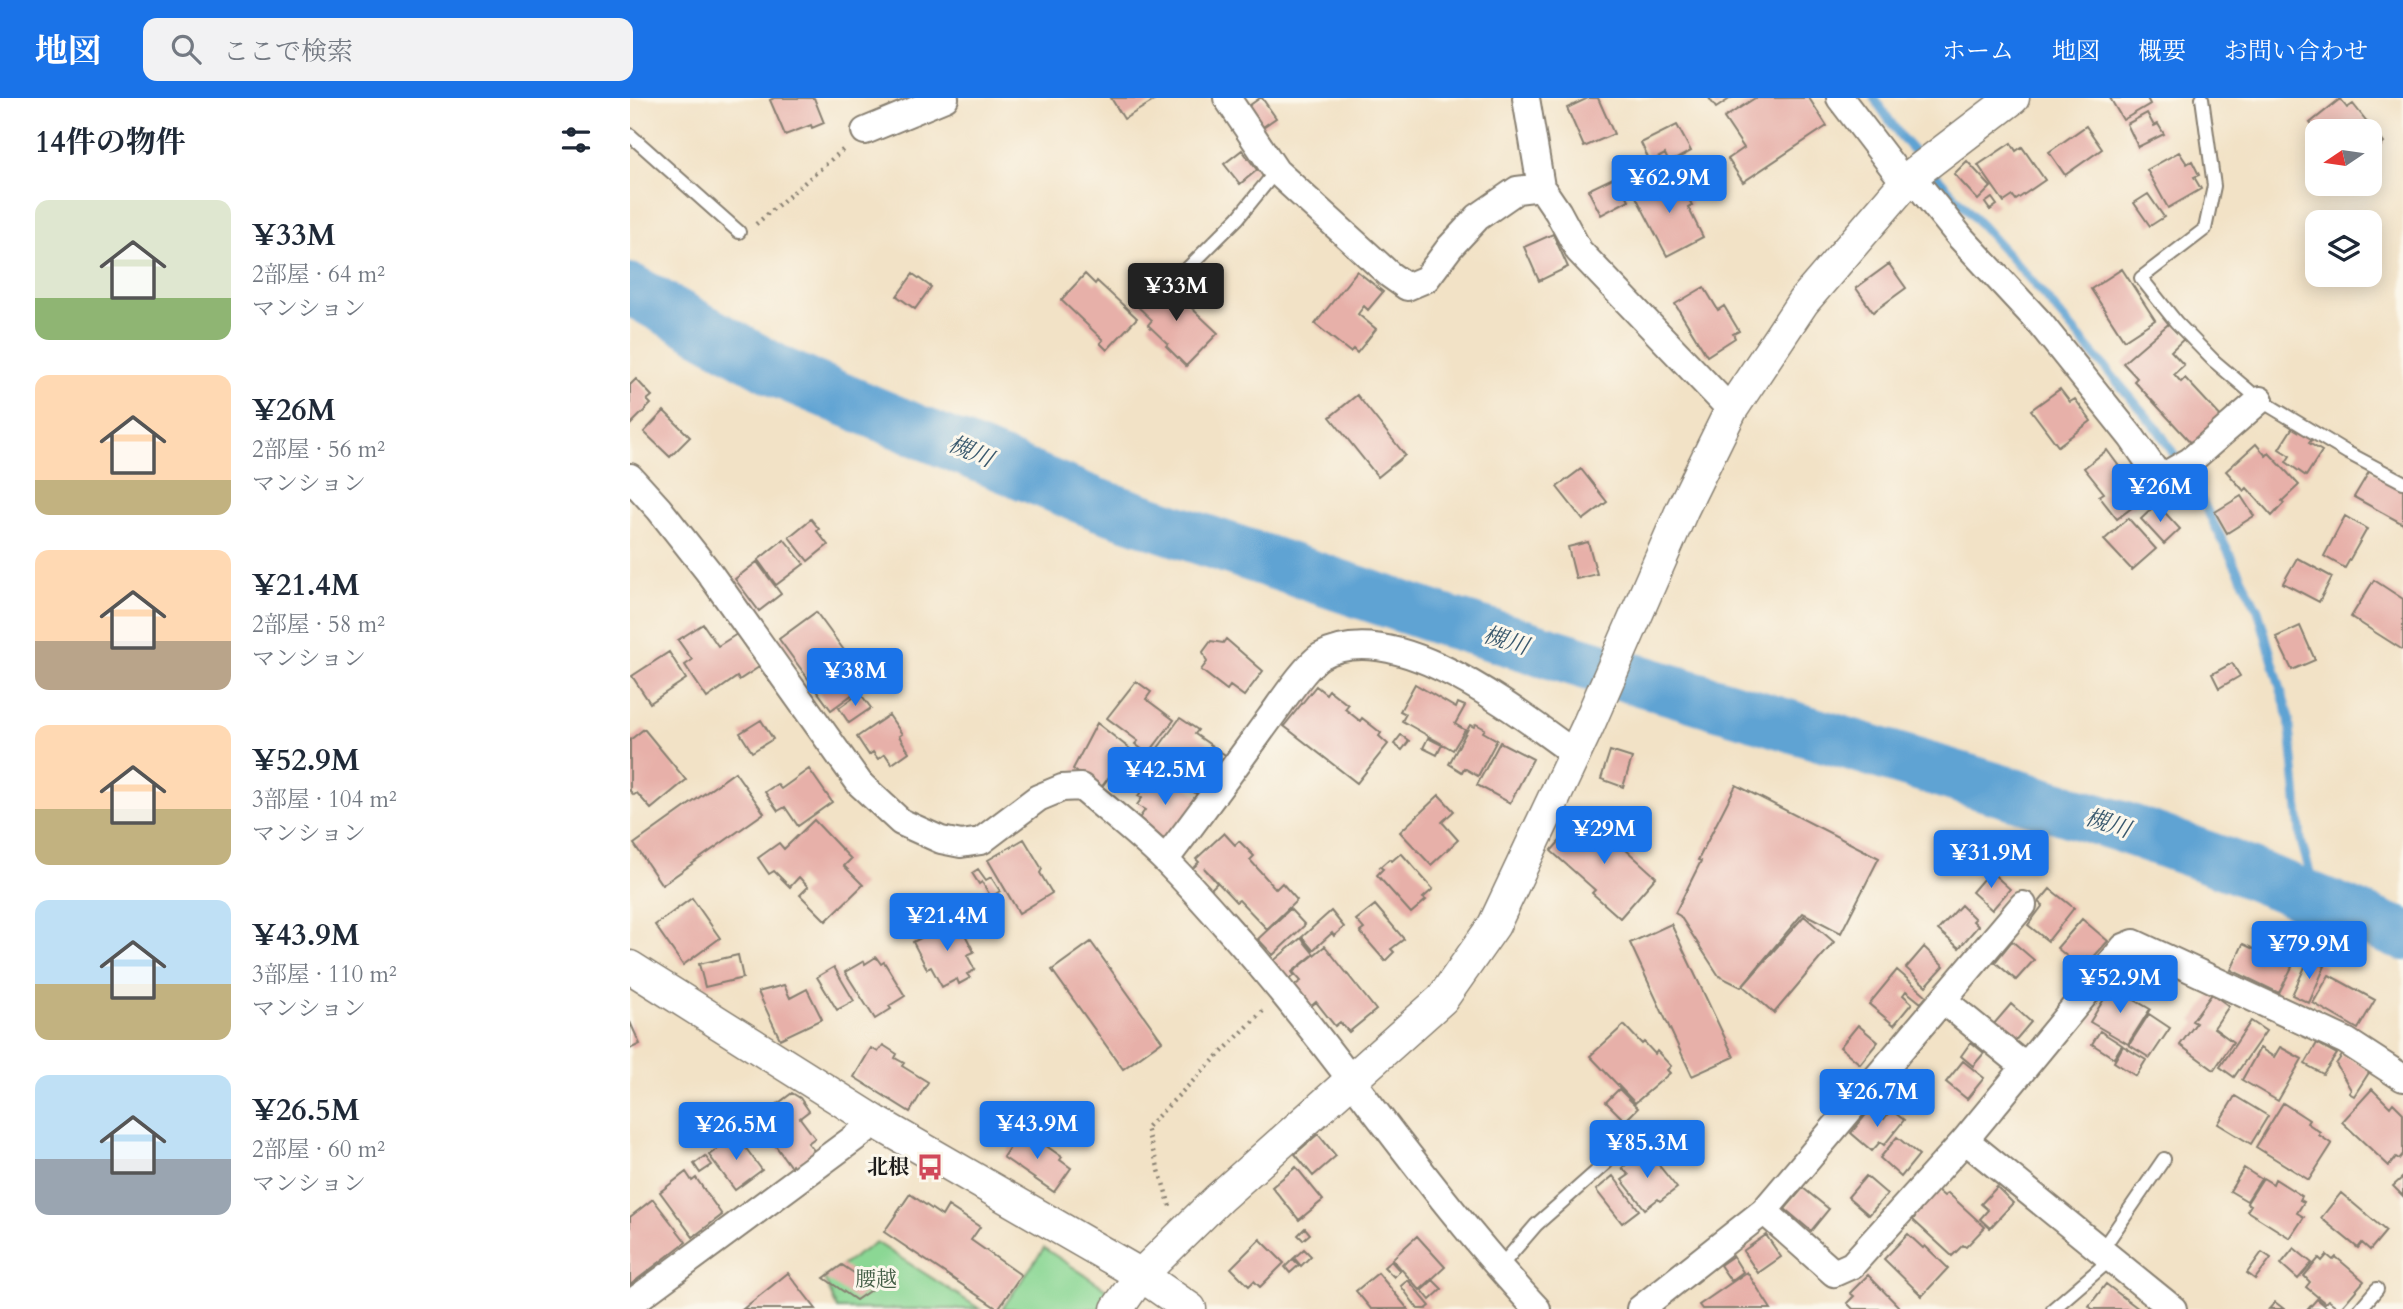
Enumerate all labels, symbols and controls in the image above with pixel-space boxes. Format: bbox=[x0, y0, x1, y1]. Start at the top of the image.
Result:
search box bbox=[143, 18, 633, 81]
text: 地図 bbox=[35, 29, 101, 74]
icon: search bbox=[167, 30, 205, 68]
text: ここで検索 bbox=[223, 34, 353, 69]
text: ホーム bbox=[1942, 35, 2014, 68]
text: 地図 bbox=[2052, 35, 2100, 68]
text: 概要 bbox=[2138, 35, 2186, 68]
text: お問い合わせ bbox=[2224, 35, 2368, 68]
north arrow bbox=[2305, 119, 2382, 196]
map controls bbox=[2305, 119, 2382, 287]
icon: filters bbox=[557, 121, 595, 159]
text: 14件の物件 bbox=[35, 122, 186, 163]
pin: ¥62.9M bbox=[1612, 156, 1726, 215]
text: ¥62.9M bbox=[1628, 162, 1710, 193]
button: layers bbox=[2305, 210, 2382, 287]
text: ¥33M bbox=[252, 215, 336, 256]
icon: home bbox=[91, 228, 175, 312]
text: 2部屋 · 64 m² bbox=[252, 259, 385, 290]
pin: ¥33M bbox=[1135, 264, 1217, 323]
text: ¥33M bbox=[1144, 270, 1208, 301]
text: マンション bbox=[252, 293, 366, 324]
text: ¥26M bbox=[252, 390, 336, 431]
icon: home bbox=[91, 403, 175, 487]
water label: 槻川 bbox=[944, 428, 1001, 476]
text: 2部屋 · 56 m² bbox=[252, 434, 385, 465]
pin: ¥26M bbox=[2119, 464, 2201, 524]
text: マンション bbox=[252, 468, 366, 499]
text: ¥26M bbox=[2128, 471, 2192, 502]
text: ¥21.4M bbox=[252, 565, 360, 606]
icon: home bbox=[91, 578, 175, 662]
text: 2部屋 · 58 m² bbox=[252, 609, 385, 640]
water label: 槻川 bbox=[1479, 619, 1535, 663]
text: マンション bbox=[252, 643, 366, 674]
pin: ¥38M bbox=[814, 648, 896, 708]
text: ¥38M bbox=[823, 655, 887, 686]
text: ¥52.9M bbox=[252, 740, 360, 781]
pin: ¥42.5M bbox=[1108, 748, 1222, 807]
icon: home bbox=[91, 753, 175, 837]
text: ¥42.5M bbox=[1124, 754, 1206, 785]
text: 3部屋 · 104 m² bbox=[252, 784, 397, 815]
water label: 槻川 bbox=[2081, 802, 2137, 846]
pin: ¥29M bbox=[1563, 806, 1645, 866]
text: ¥29M bbox=[1572, 813, 1636, 844]
text: マンション bbox=[252, 818, 366, 849]
pin: ¥31.9M bbox=[1934, 830, 2048, 890]
text: ¥31.9M bbox=[1950, 837, 2032, 868]
pin: ¥21.4M bbox=[890, 894, 1004, 953]
text: ¥21.4M bbox=[906, 900, 988, 931]
text: ¥43.9M bbox=[252, 915, 360, 956]
pin: ¥79.9M bbox=[2252, 922, 2366, 981]
icon: home bbox=[91, 928, 175, 1012]
text: ¥79.9M bbox=[2268, 928, 2350, 959]
pin: ¥52.9M bbox=[2063, 956, 2177, 1015]
text: 3部屋 · 110 m² bbox=[252, 959, 397, 990]
text: ¥52.9M bbox=[2079, 962, 2161, 993]
text: マンション bbox=[252, 993, 366, 1024]
pin: ¥26.7M bbox=[1820, 1070, 1934, 1129]
text: ¥26.7M bbox=[1836, 1076, 1918, 1107]
text: ¥26.5M bbox=[252, 1090, 360, 1131]
pin: ¥26.5M bbox=[679, 1102, 793, 1162]
pin: ¥43.9M bbox=[980, 1102, 1094, 1161]
icon: home bbox=[91, 1103, 175, 1187]
text: ¥43.9M bbox=[996, 1108, 1078, 1139]
text: ¥26.5M bbox=[695, 1109, 777, 1140]
pin: ¥85.3M bbox=[1590, 1121, 1704, 1180]
text: ¥85.3M bbox=[1606, 1127, 1688, 1158]
text: 2部屋 · 60 m² bbox=[252, 1134, 385, 1165]
bus stop icon: 北根 bbox=[915, 1152, 945, 1182]
place label: 北根 bbox=[867, 1153, 909, 1182]
text: マンション bbox=[252, 1168, 366, 1199]
park label: 腰越 bbox=[855, 1265, 897, 1294]

